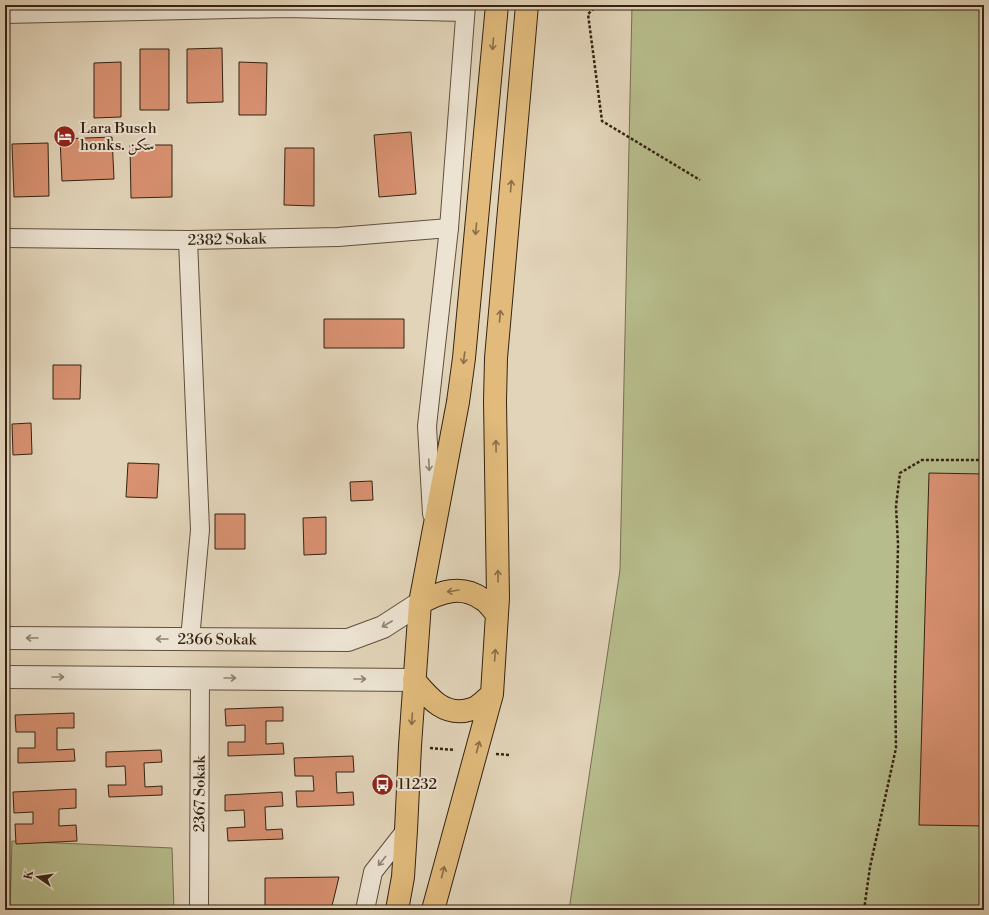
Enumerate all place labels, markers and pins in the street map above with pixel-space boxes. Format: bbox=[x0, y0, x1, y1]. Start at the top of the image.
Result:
place label: Lara Busch honks. سكن bbox=[80, 119, 157, 155]
hotel icon: Lara Busch honks. سكن bbox=[51, 124, 77, 150]
bus stop icon: 11232 bbox=[370, 771, 396, 797]
place label: 11232 bbox=[398, 775, 437, 794]

